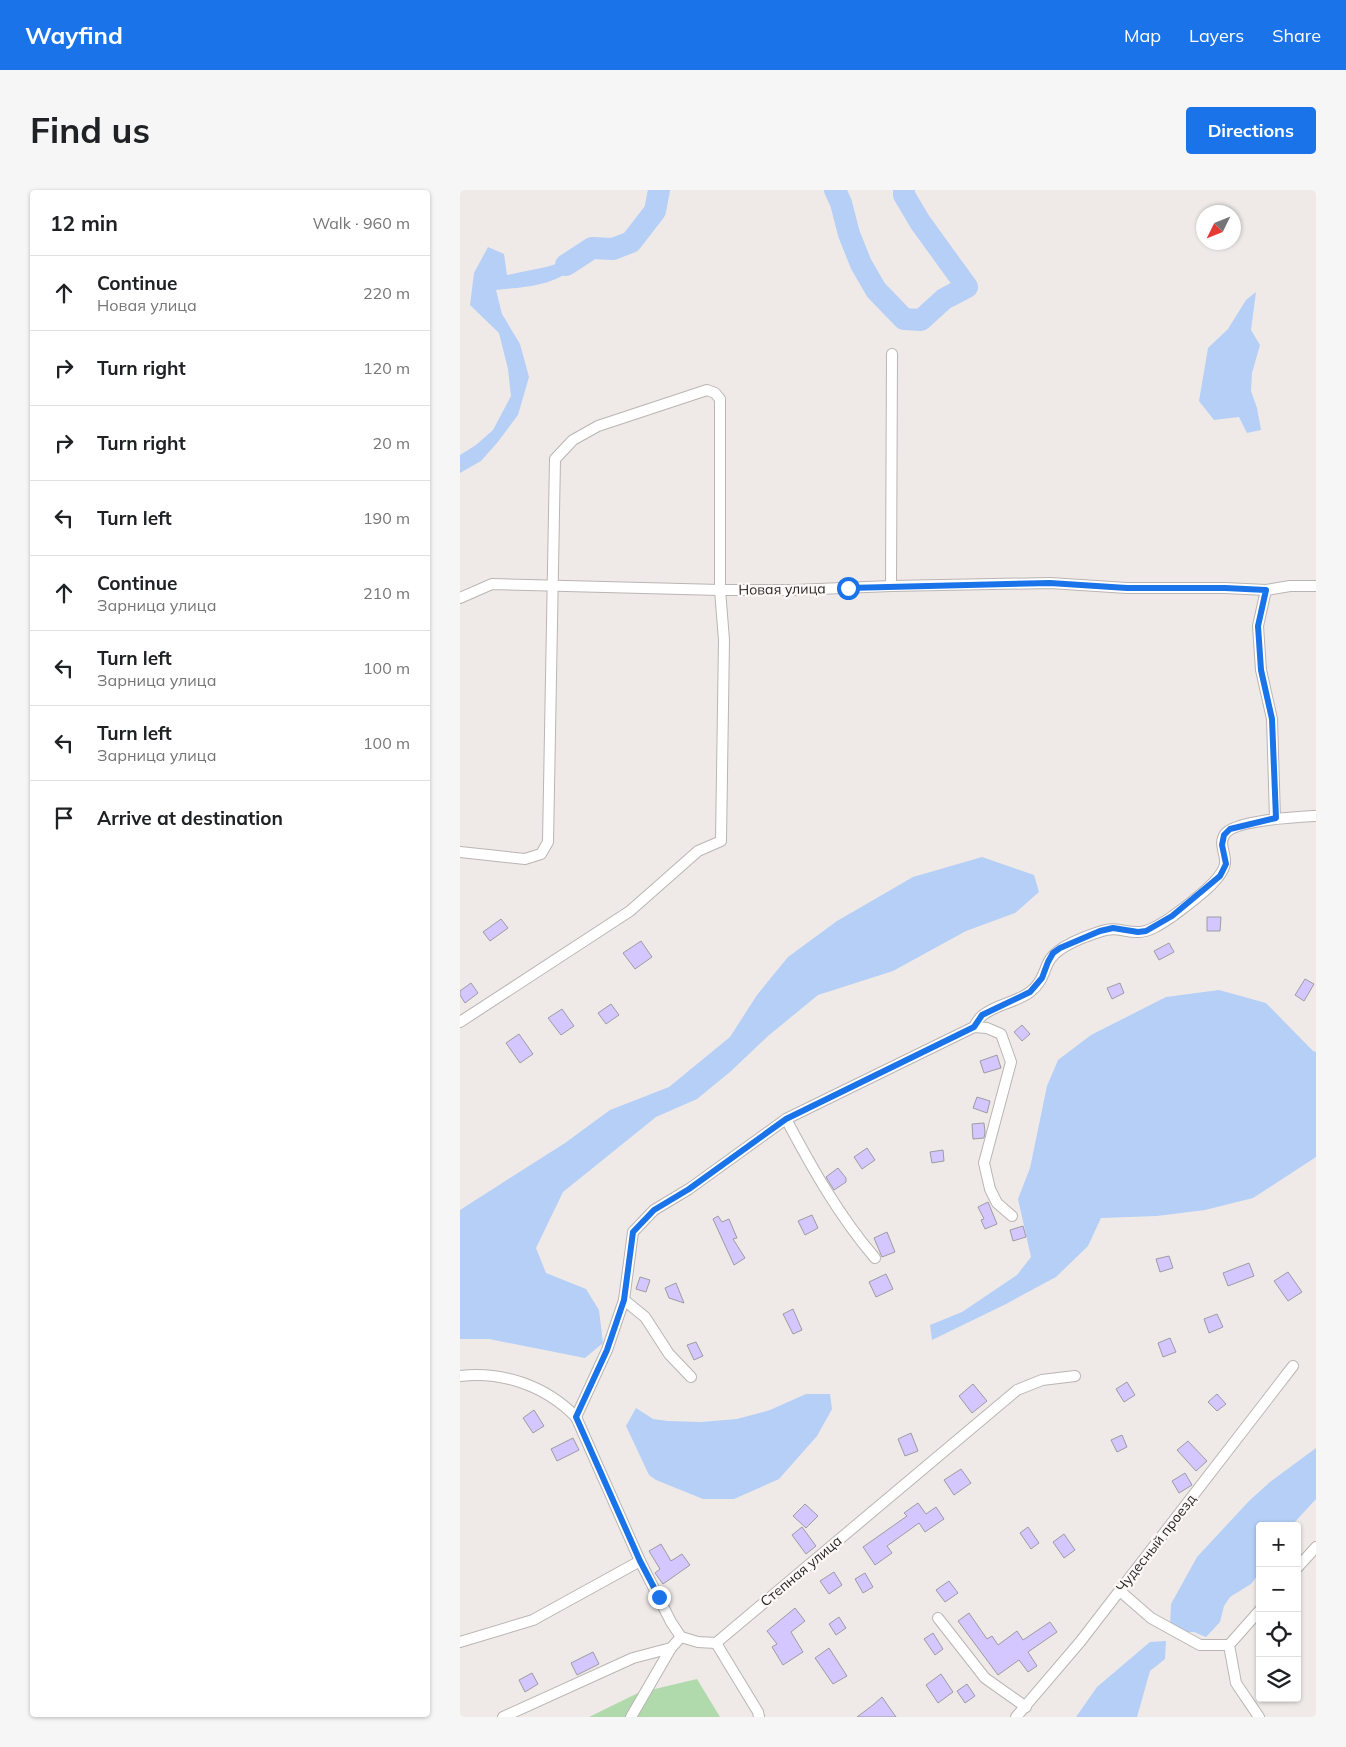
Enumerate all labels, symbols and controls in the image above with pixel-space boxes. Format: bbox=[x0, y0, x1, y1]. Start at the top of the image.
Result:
text: Wayfind bbox=[25, 20, 123, 50]
text: Map bbox=[1124, 24, 1161, 47]
text: Layers bbox=[1189, 24, 1244, 47]
text: Share bbox=[1272, 24, 1321, 47]
button: Directions bbox=[1186, 107, 1316, 154]
text: Find us bbox=[30, 108, 150, 152]
north arrow bbox=[1196, 205, 1241, 250]
text: 12 min bbox=[50, 210, 118, 236]
text: Walk · 960 m bbox=[312, 213, 410, 233]
text: Continue bbox=[97, 271, 177, 295]
icon: ahead bbox=[50, 279, 78, 307]
text: 220 m bbox=[363, 283, 410, 303]
text: Новая улица bbox=[97, 295, 197, 315]
icon: right bbox=[50, 354, 78, 382]
text: Turn right bbox=[97, 356, 186, 380]
text: 120 m bbox=[363, 358, 410, 378]
icon: right bbox=[50, 429, 78, 457]
text: Turn right bbox=[97, 431, 186, 455]
text: 20 m bbox=[373, 433, 410, 453]
icon: left bbox=[50, 504, 78, 532]
text: Turn left bbox=[97, 506, 172, 530]
text: 190 m bbox=[363, 508, 410, 528]
text: Continue bbox=[97, 571, 177, 595]
route start bbox=[837, 577, 860, 600]
icon: ahead bbox=[50, 579, 78, 607]
street label: Новая улица bbox=[738, 579, 826, 599]
text: 210 m bbox=[363, 583, 410, 603]
text: Зарница улица bbox=[97, 595, 216, 615]
text: Turn left bbox=[97, 646, 172, 670]
icon: left bbox=[50, 654, 78, 682]
text: 100 m bbox=[363, 658, 410, 678]
text: Зарница улица bbox=[97, 670, 216, 690]
text: Turn left bbox=[97, 721, 172, 745]
icon: left bbox=[50, 729, 78, 757]
text: 100 m bbox=[363, 733, 410, 753]
text: Зарница улица bbox=[97, 745, 216, 765]
icon: arrive bbox=[50, 804, 78, 832]
text: Arrive at destination bbox=[97, 806, 283, 830]
street label: Чудесный проезд bbox=[1112, 1490, 1200, 1596]
map controls bbox=[1256, 1522, 1301, 1702]
button: + bbox=[1256, 1522, 1301, 1567]
street label: Степная улица bbox=[757, 1532, 845, 1610]
button: − bbox=[1256, 1567, 1301, 1612]
route end bbox=[648, 1586, 671, 1609]
button: locate bbox=[1256, 1612, 1301, 1657]
button: layers bbox=[1256, 1657, 1301, 1702]

